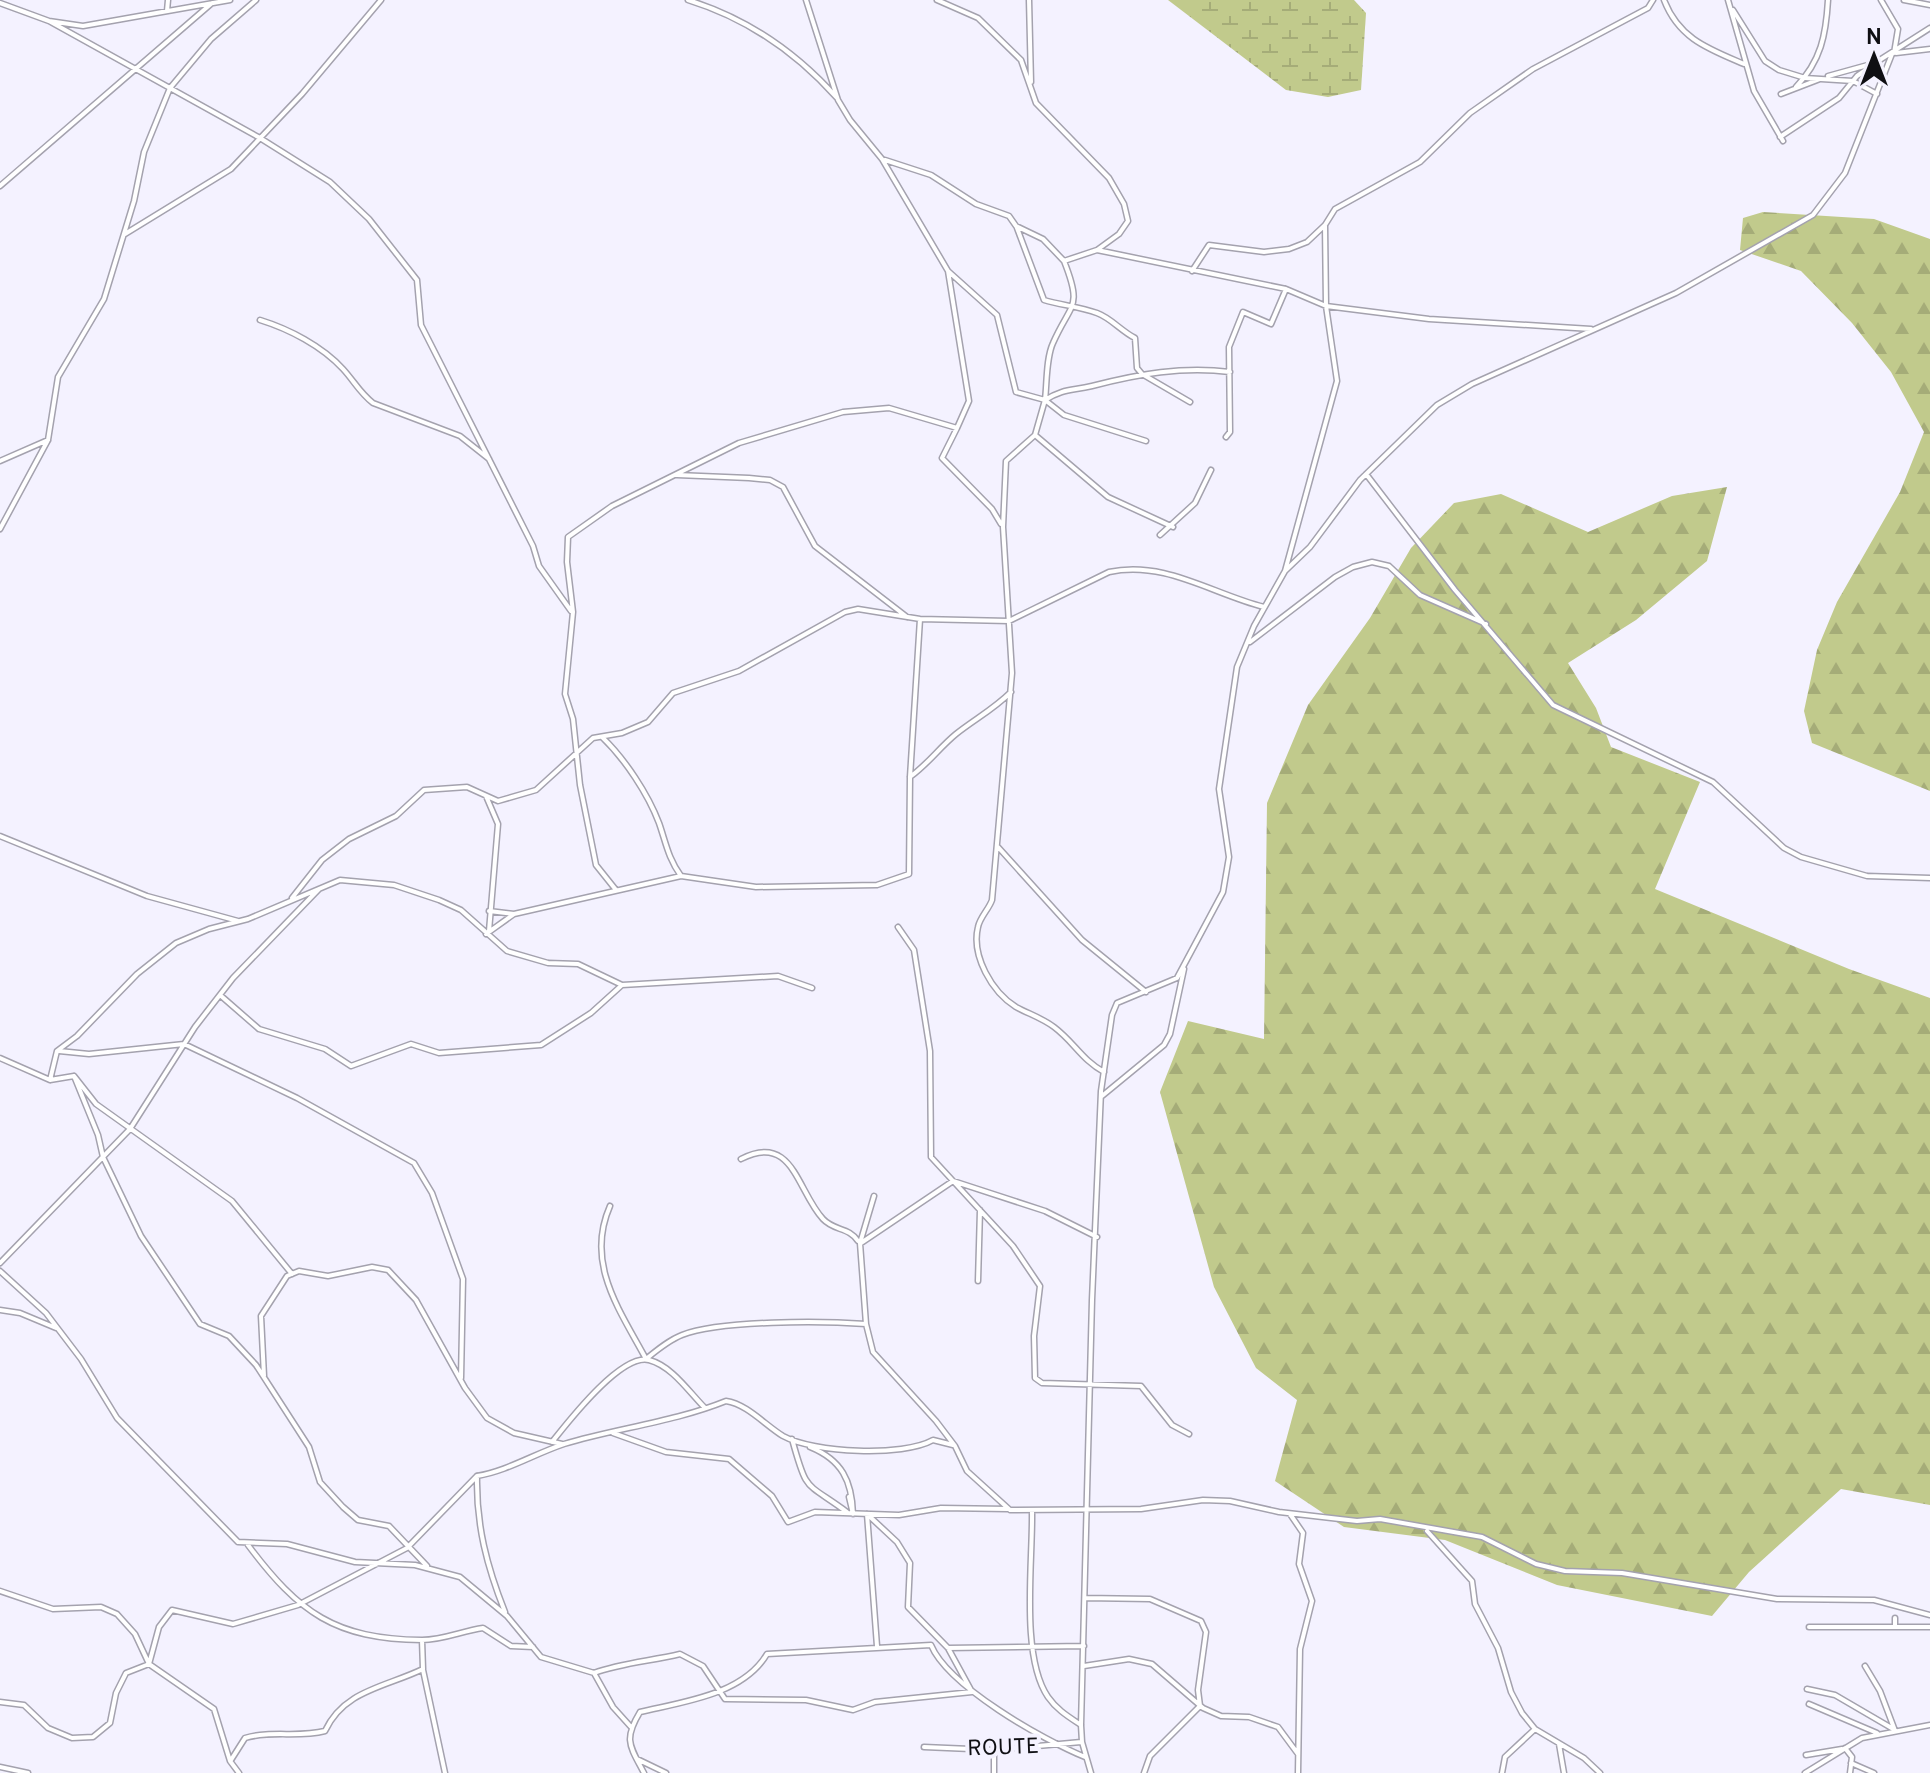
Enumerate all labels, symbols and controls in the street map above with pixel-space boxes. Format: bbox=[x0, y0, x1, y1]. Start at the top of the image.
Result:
north arrow bbox=[1834, 16, 1914, 96]
text: N bbox=[1866, 25, 1882, 52]
street label: ROUTE bbox=[967, 1734, 1039, 1763]

